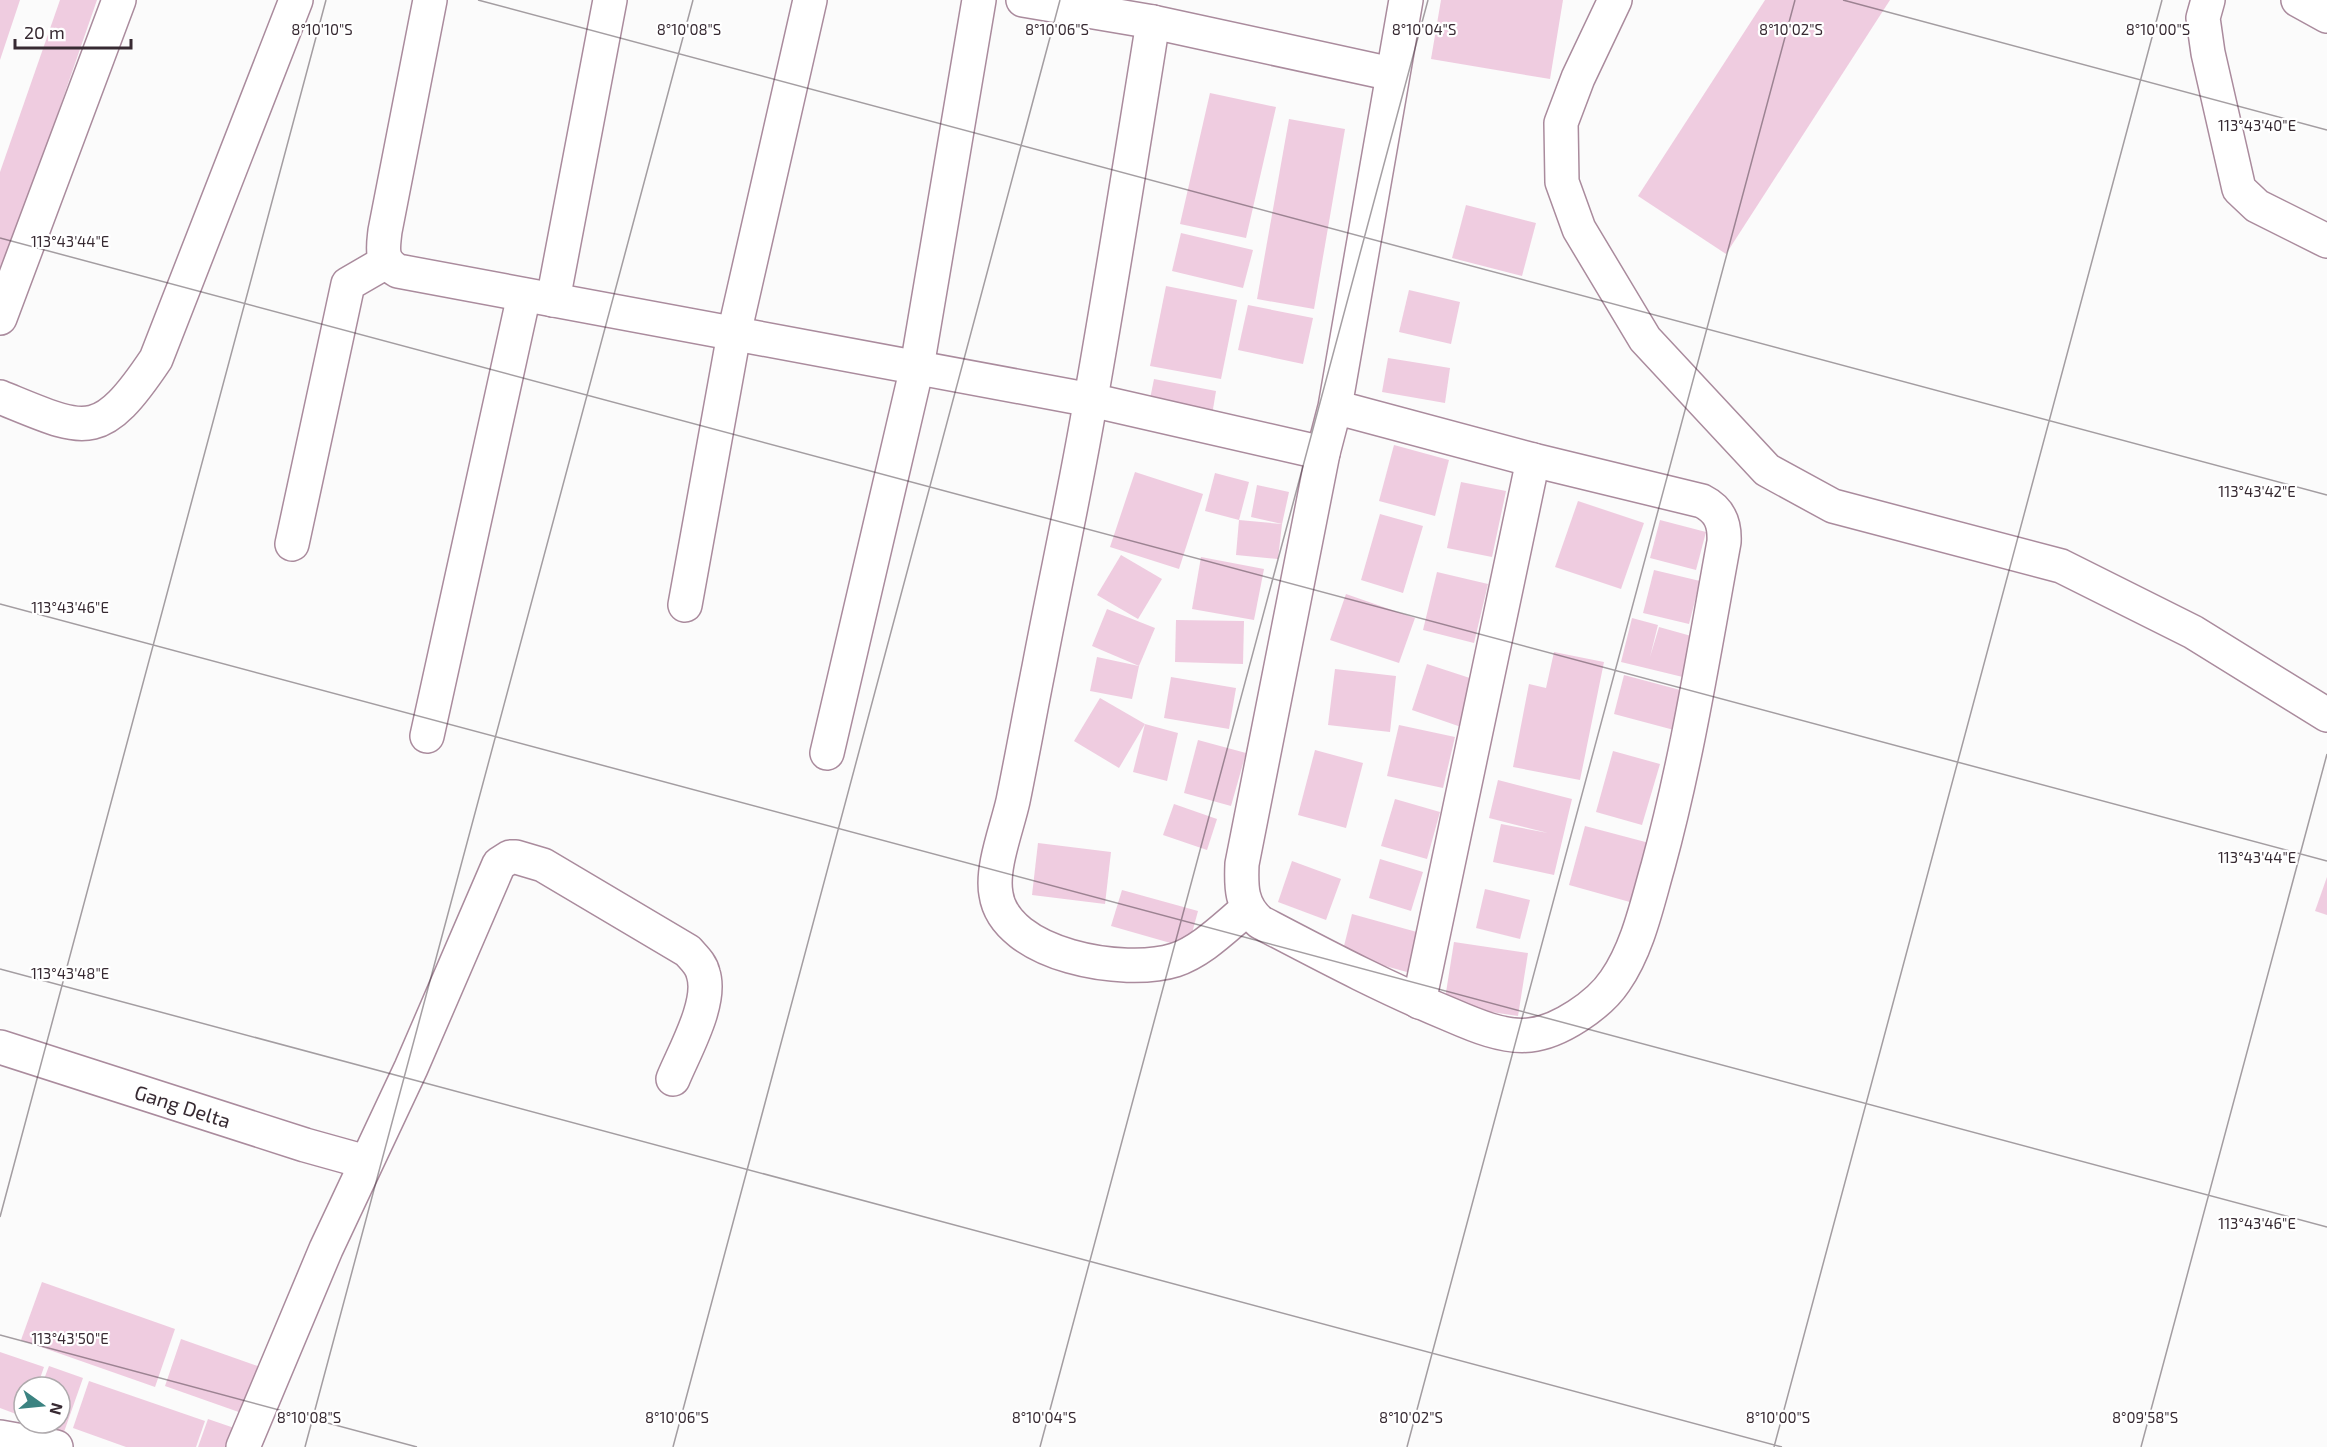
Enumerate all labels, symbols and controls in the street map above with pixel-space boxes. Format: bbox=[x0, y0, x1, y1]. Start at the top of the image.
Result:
scale bar bbox=[15, 12, 130, 50]
text: 8°10'10"S bbox=[291, 20, 353, 38]
text: 8°10'08"S bbox=[657, 20, 721, 38]
text: 8°10'06"S bbox=[1025, 20, 1089, 38]
text: 8°10'04"S bbox=[1392, 20, 1456, 38]
text: 8°10'02"S bbox=[1759, 20, 1823, 38]
text: 8°10'00"S bbox=[2126, 20, 2190, 38]
text: 20 m bbox=[24, 21, 65, 43]
text: 113°43'40"E bbox=[2218, 116, 2296, 134]
text: 113°43'44"E bbox=[31, 232, 109, 250]
text: 113°43'42"E bbox=[2218, 482, 2296, 500]
text: 113°43'46"E bbox=[31, 598, 109, 616]
text: 113°43'44"E bbox=[2218, 848, 2296, 866]
text: 113°43'48"E bbox=[31, 964, 109, 982]
street label: Gang Delta bbox=[132, 1079, 234, 1132]
text: 113°43'46"E bbox=[2218, 1214, 2296, 1232]
text: 113°43'50"E bbox=[31, 1329, 109, 1347]
north arrow bbox=[12, 1375, 72, 1435]
text: N bbox=[46, 1401, 68, 1417]
text: 8°10'08"S bbox=[277, 1408, 341, 1426]
text: 8°10'06"S bbox=[645, 1408, 709, 1426]
text: 8°10'04"S bbox=[1012, 1408, 1076, 1426]
text: 8°10'02"S bbox=[1379, 1408, 1443, 1426]
text: 8°10'00"S bbox=[1746, 1408, 1810, 1426]
text: 8°09'58"S bbox=[2112, 1408, 2178, 1426]

